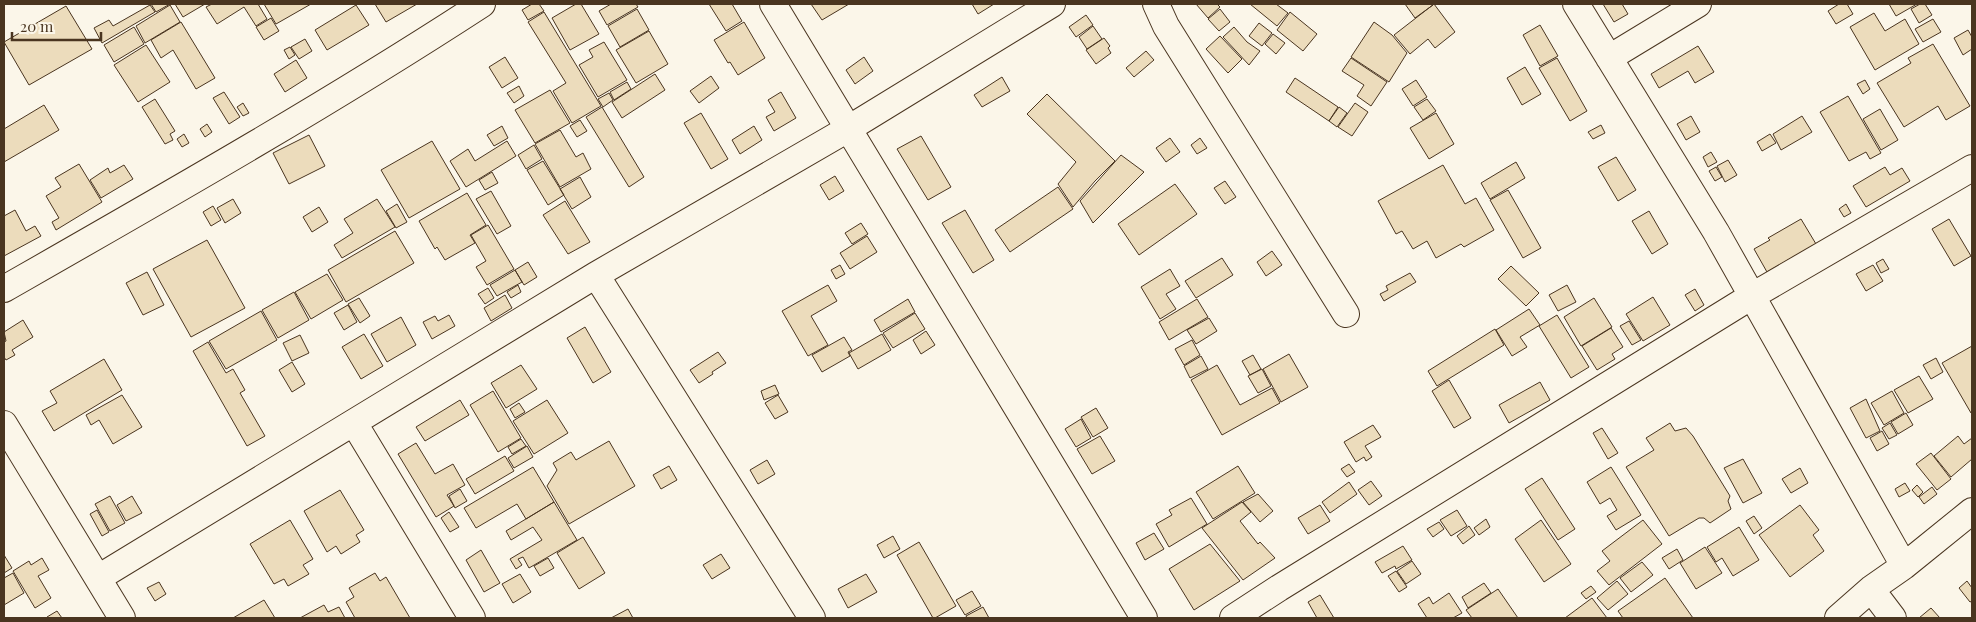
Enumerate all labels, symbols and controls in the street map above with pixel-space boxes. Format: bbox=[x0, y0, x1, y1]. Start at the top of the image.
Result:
scale bar bbox=[12, 10, 101, 42]
text: 20 m bbox=[20, 16, 54, 36]

